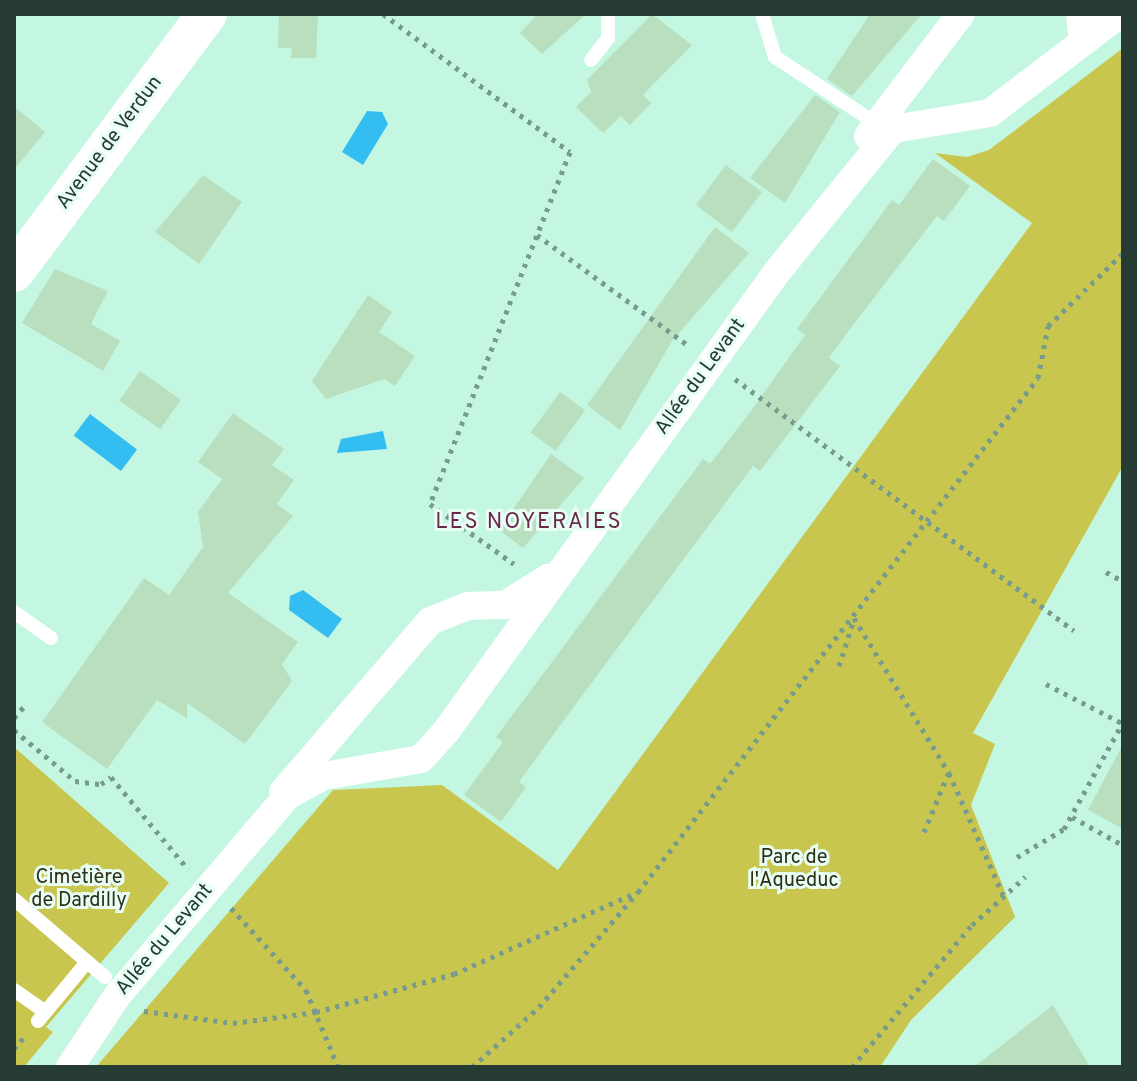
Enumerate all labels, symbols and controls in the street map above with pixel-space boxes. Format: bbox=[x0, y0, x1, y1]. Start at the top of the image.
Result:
street label: Avenue de Verdun bbox=[52, 71, 168, 215]
street label: Allée du Levant bbox=[651, 314, 751, 440]
district label: LES NOYERAIES bbox=[435, 510, 623, 536]
park label: Parc de l'Aqueduc bbox=[750, 847, 838, 894]
park label: Cimetière de Dardilly bbox=[31, 866, 127, 913]
street label: Allée du Levant bbox=[111, 879, 219, 1001]

